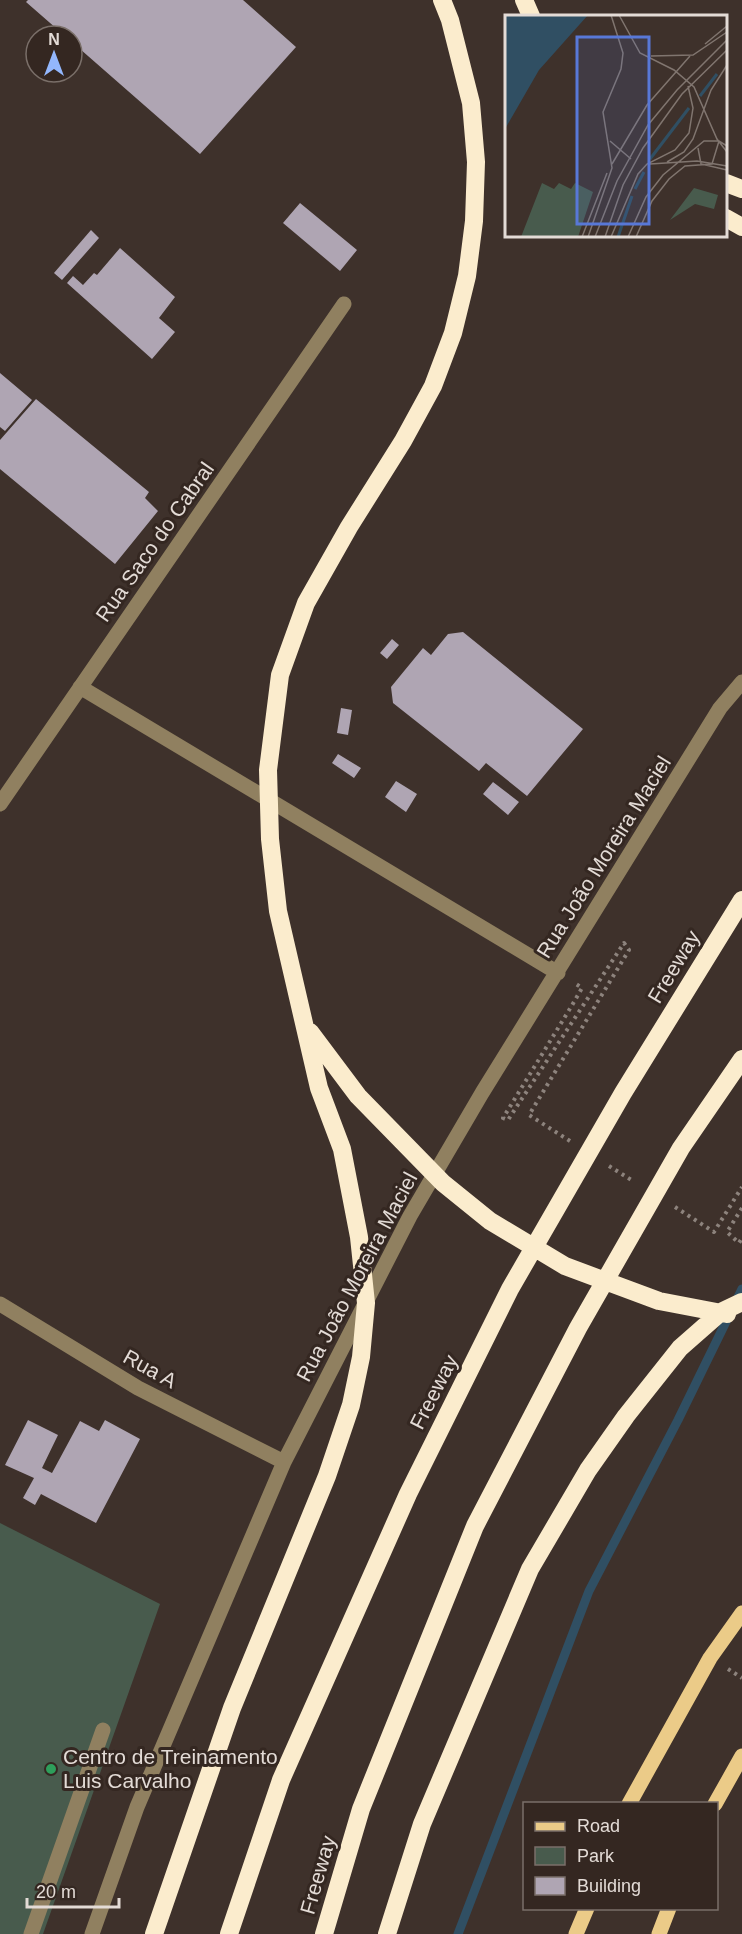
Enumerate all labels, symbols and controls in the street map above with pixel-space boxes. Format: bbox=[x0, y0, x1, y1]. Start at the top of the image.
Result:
inset map bbox=[505, 15, 727, 237]
north arrow bbox=[24, 24, 84, 84]
text: N bbox=[48, 31, 60, 48]
street label: Rua Saco do Cabral bbox=[91, 458, 218, 626]
street label: Rua João Moreira Maciel bbox=[532, 752, 675, 962]
street label: Freeway bbox=[643, 926, 704, 1007]
street label: Rua João Moreira Maciel bbox=[292, 1168, 422, 1385]
street label: Rua A bbox=[120, 1345, 181, 1392]
street label: Freeway bbox=[405, 1350, 462, 1433]
place label: Centro de Treinamento Luis Carvalho bbox=[63, 1745, 278, 1792]
marker: Centro de Treinamento Luis Carvalho bbox=[44, 1762, 58, 1776]
legend bbox=[523, 1802, 718, 1910]
text: Road bbox=[577, 1816, 620, 1836]
street label: Freeway bbox=[295, 1833, 340, 1917]
text: Park bbox=[577, 1846, 615, 1866]
scale bar bbox=[27, 1871, 118, 1909]
text: Building bbox=[577, 1876, 641, 1896]
text: 20 m bbox=[36, 1882, 76, 1902]

